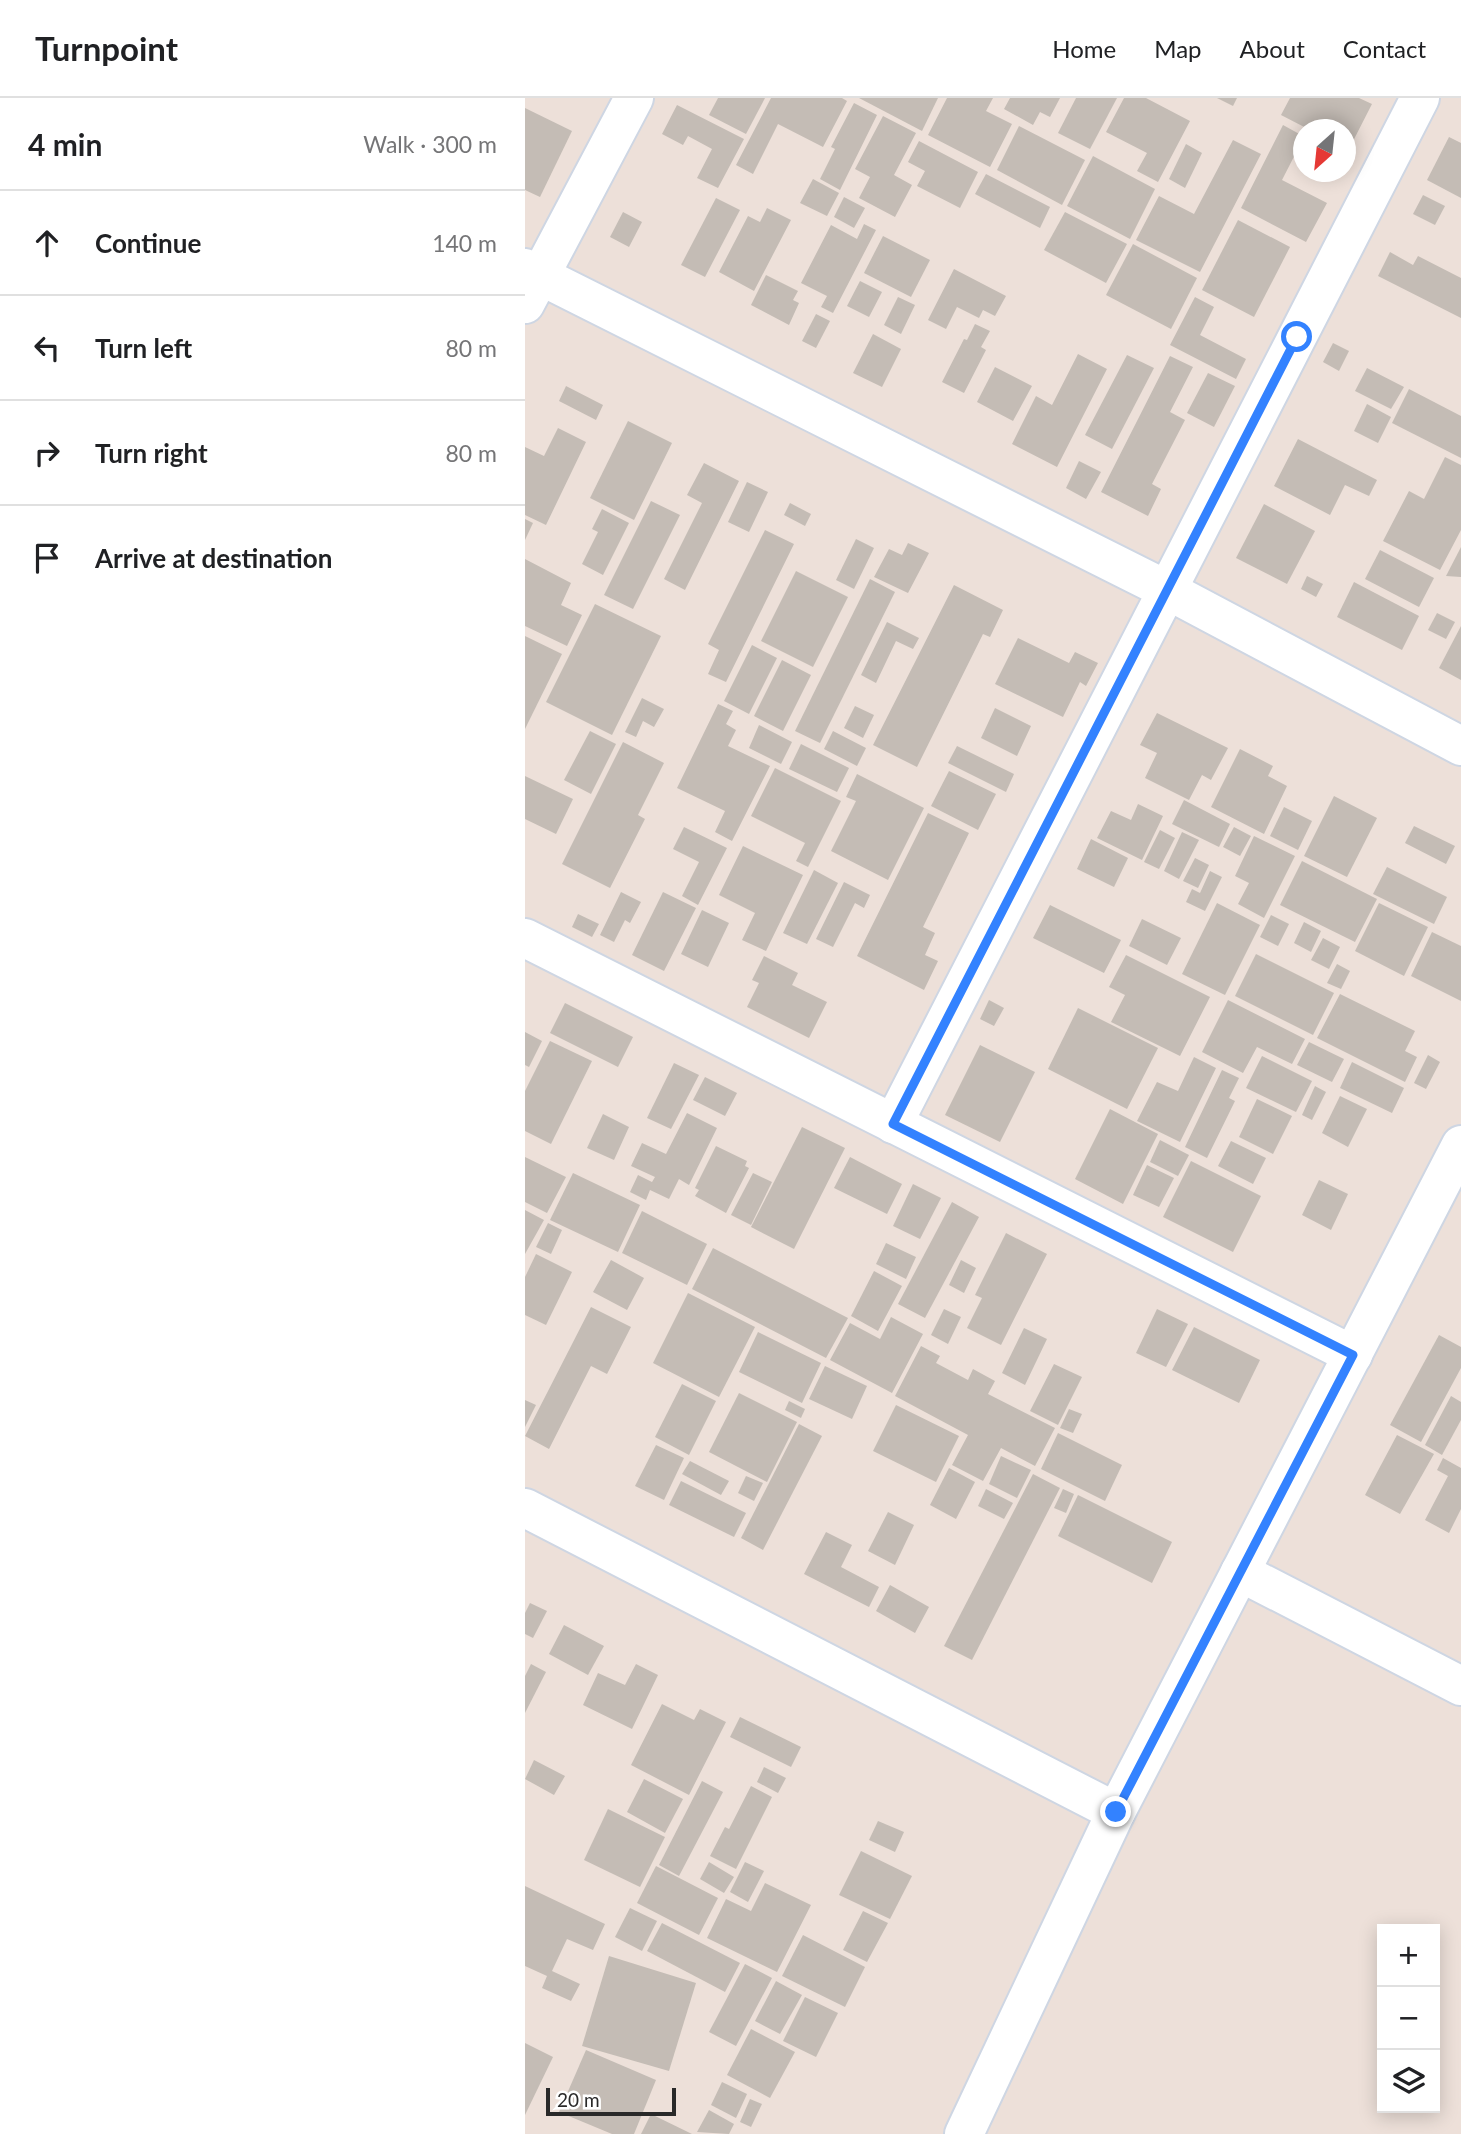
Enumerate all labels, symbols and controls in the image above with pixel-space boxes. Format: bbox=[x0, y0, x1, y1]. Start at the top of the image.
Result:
text: Turnpoint bbox=[35, 28, 178, 68]
text: Home bbox=[1052, 34, 1116, 63]
text: Map bbox=[1154, 34, 1202, 63]
text: About bbox=[1240, 34, 1305, 63]
text: Contact bbox=[1343, 34, 1426, 63]
north arrow bbox=[1293, 119, 1356, 182]
text: 4 min bbox=[28, 126, 102, 162]
text: Walk · 300 m bbox=[363, 130, 497, 158]
icon: ahead bbox=[28, 224, 66, 262]
text: Continue bbox=[95, 227, 201, 259]
text: 140 m bbox=[432, 229, 497, 257]
route start bbox=[1281, 321, 1312, 352]
icon: left bbox=[28, 329, 66, 367]
text: Turn left bbox=[95, 332, 192, 364]
text: 80 m bbox=[446, 334, 497, 362]
icon: right bbox=[28, 434, 66, 472]
text: Turn right bbox=[95, 437, 208, 469]
text: 80 m bbox=[446, 439, 497, 467]
icon: arrive bbox=[28, 539, 66, 577]
text: Arrive at destination bbox=[95, 542, 332, 574]
route end bbox=[1100, 1796, 1131, 1827]
map controls bbox=[1377, 1924, 1440, 2113]
button: + bbox=[1377, 1924, 1440, 1987]
button: − bbox=[1377, 1987, 1440, 2050]
button: layers bbox=[1377, 2050, 1440, 2113]
scale bar bbox=[546, 2085, 675, 2117]
text: 20 m bbox=[557, 2088, 600, 2111]

